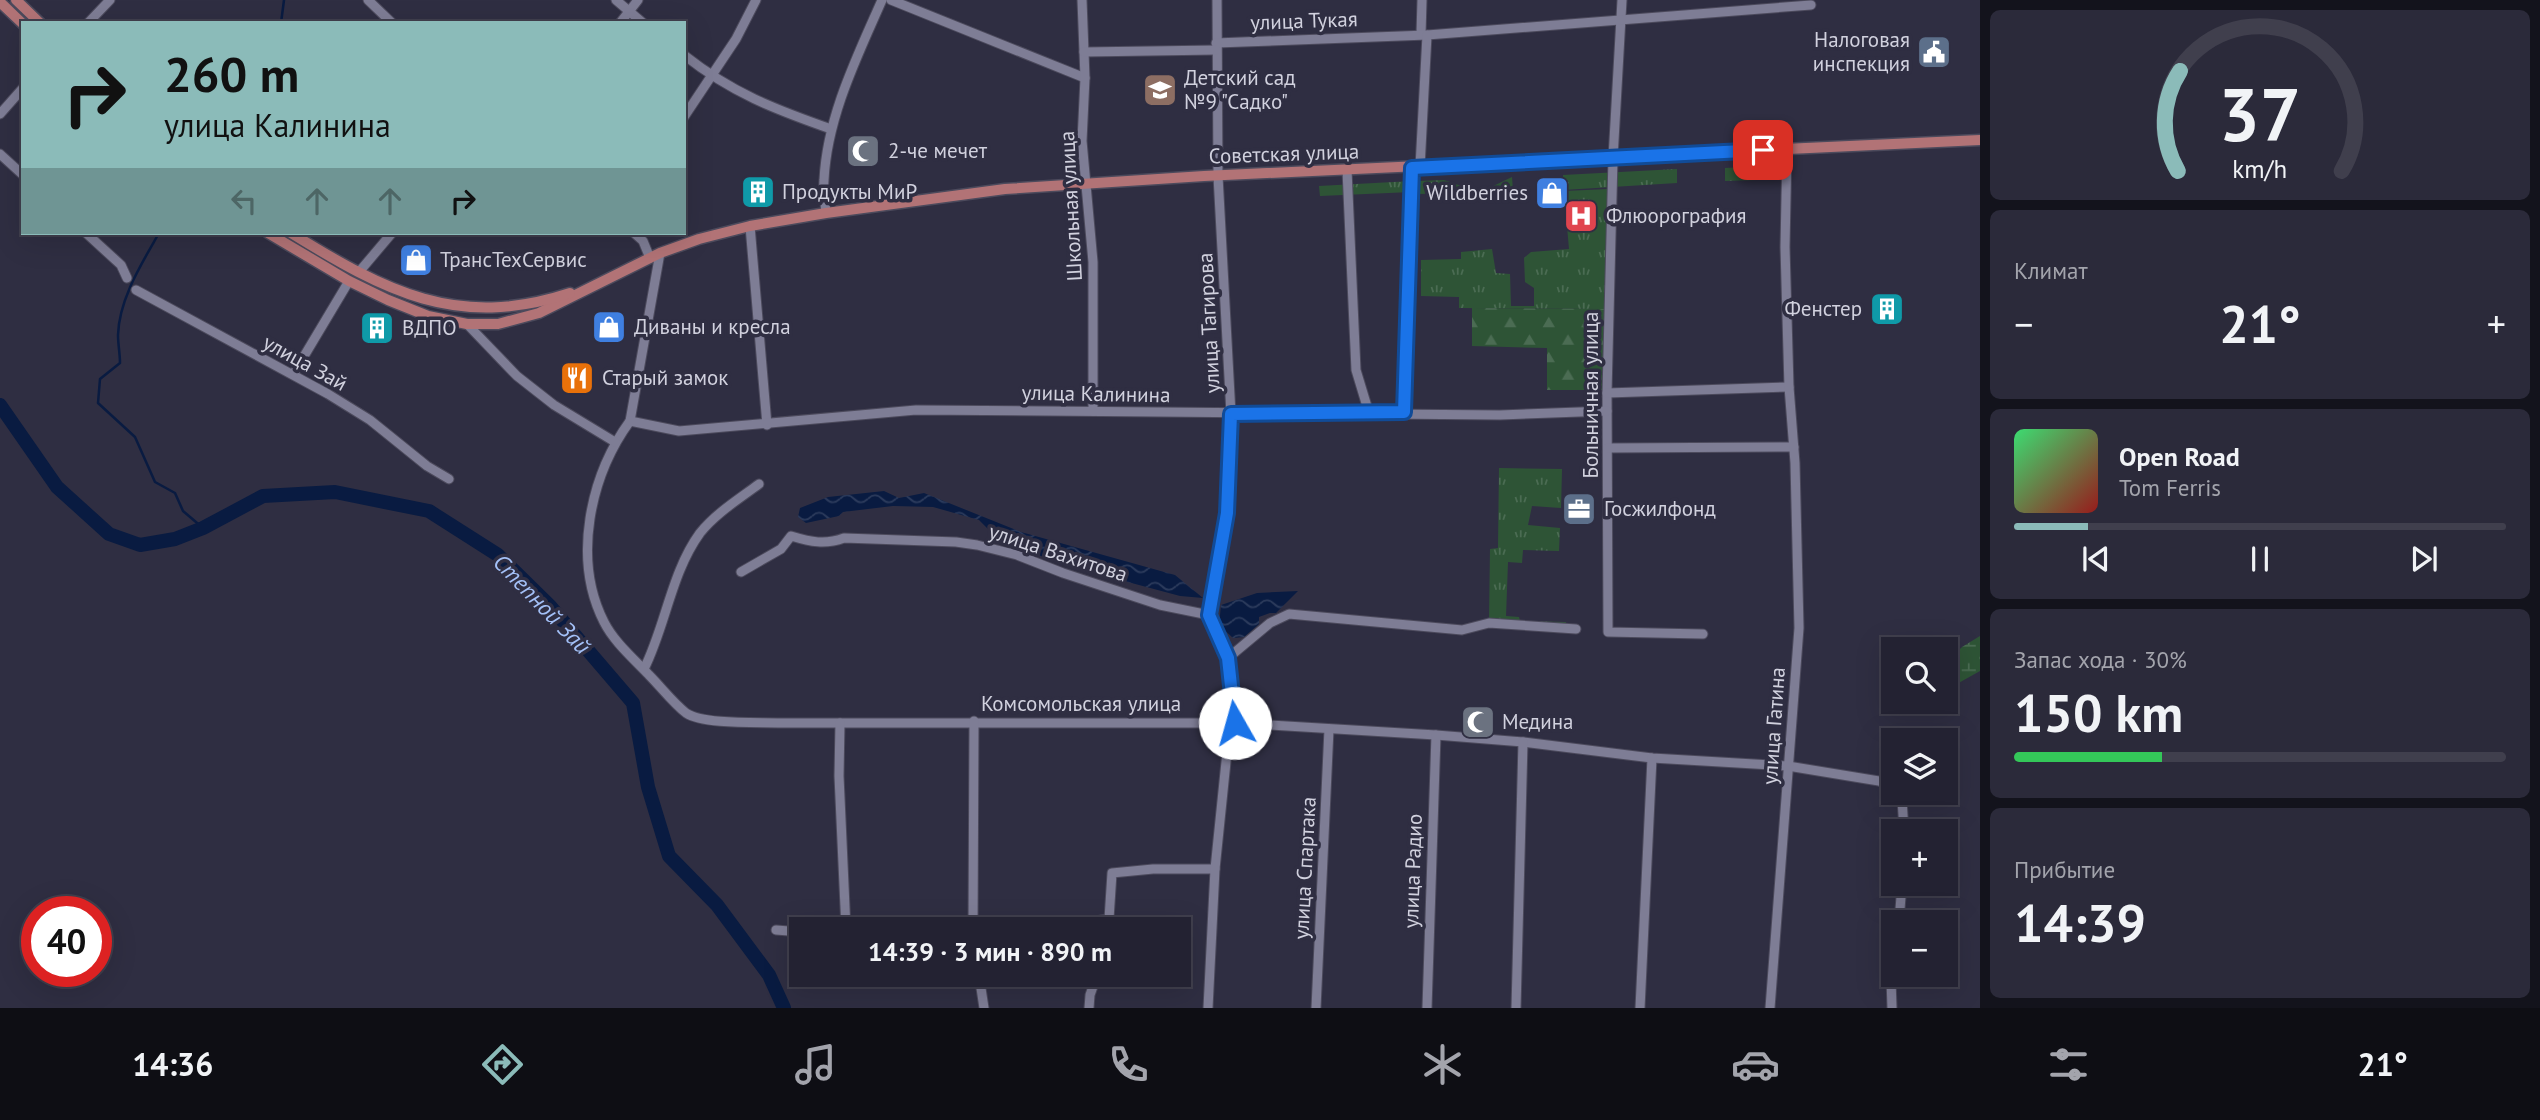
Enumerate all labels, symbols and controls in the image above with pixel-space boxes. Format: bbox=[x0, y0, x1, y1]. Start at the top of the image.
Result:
street label: улица Тукая bbox=[1250, 5, 1358, 36]
place label: Налоговая инспекция bbox=[1813, 26, 1910, 77]
public building icon: Налоговая инспекция bbox=[1915, 33, 1953, 71]
text: 260 m bbox=[164, 42, 299, 106]
icon: right bbox=[49, 49, 140, 140]
place label: Детский сад №9 "Садко" bbox=[1184, 64, 1296, 115]
text: 37 bbox=[2219, 67, 2301, 161]
school or university icon: Детский сад №9 "Садко" bbox=[1141, 71, 1179, 109]
text: улица Калинина bbox=[164, 104, 391, 146]
pin bbox=[1733, 120, 1793, 180]
street label: Школьная улица bbox=[1053, 130, 1088, 282]
icon: arrive bbox=[1744, 131, 1782, 169]
mosque icon: 2-че мечет bbox=[844, 132, 882, 170]
place label: 2-че мечет bbox=[888, 137, 988, 164]
street label: Советская улица bbox=[1208, 137, 1360, 170]
text: km/h bbox=[2233, 153, 2287, 185]
building icon: Продукты МиР bbox=[739, 173, 777, 211]
shop icon: Wildberries bbox=[1533, 174, 1571, 212]
place label: Продукты МиР bbox=[782, 178, 917, 205]
place label: Wildberries bbox=[1426, 179, 1528, 206]
icon: left bbox=[225, 182, 263, 220]
icon: ahead bbox=[298, 182, 336, 220]
icon: ahead bbox=[371, 182, 409, 220]
icon: right bbox=[444, 182, 482, 220]
hospital icon: Флюорография bbox=[1562, 197, 1600, 235]
place label: Флюорография bbox=[1606, 202, 1747, 229]
shop icon: ТрансТехСервис bbox=[397, 241, 435, 279]
place label: ТрансТехСервис bbox=[440, 246, 587, 273]
street label: улица Тагирова bbox=[1191, 252, 1226, 394]
text: Климат bbox=[2014, 256, 2088, 285]
building icon: Фенстер bbox=[1868, 290, 1906, 328]
text: 21° bbox=[2219, 290, 2301, 357]
place label: Фенстер bbox=[1784, 295, 1862, 322]
text: − bbox=[2014, 299, 2033, 348]
text: + bbox=[2487, 299, 2506, 348]
shop icon: Диваны и кресла bbox=[590, 308, 628, 346]
building icon: ВДПО bbox=[358, 309, 396, 347]
street label: Больничная улица bbox=[1577, 312, 1604, 478]
place label: Диваны и кресла bbox=[634, 313, 791, 340]
place label: ВДПО bbox=[402, 314, 457, 341]
street label: улица Зай bbox=[258, 328, 352, 397]
restaurant icon: Старый замок bbox=[558, 359, 596, 397]
place label: Старый замок bbox=[602, 364, 728, 391]
street label: улица Калинина bbox=[1021, 379, 1171, 408]
text: Open Road bbox=[2119, 440, 2240, 473]
text: Tom Ferris bbox=[2119, 473, 2221, 502]
office icon: Госжилфонд bbox=[1560, 490, 1598, 528]
place label: Госжилфонд bbox=[1604, 495, 1716, 522]
street label: улица Вахитова bbox=[985, 517, 1131, 588]
icon: previous bbox=[2077, 540, 2115, 578]
icon: pause bbox=[2241, 540, 2279, 578]
icon: next bbox=[2405, 540, 2443, 578]
water label: Степной Зай bbox=[487, 547, 597, 660]
map controls bbox=[1881, 637, 1958, 987]
button: search bbox=[1881, 637, 1958, 714]
text: Запас хода · 30% bbox=[2014, 645, 2187, 674]
street label: улица Гатина bbox=[1756, 666, 1791, 786]
text: 150 km bbox=[2014, 679, 2183, 746]
position arrow bbox=[1198, 686, 1272, 760]
street label: Комсомольская улица bbox=[981, 690, 1181, 717]
mosque icon: Медина bbox=[1459, 703, 1497, 741]
place label: Медина bbox=[1502, 708, 1573, 735]
button: layers bbox=[1881, 728, 1958, 805]
street label: улица Спартака bbox=[1287, 796, 1322, 940]
street label: улица Радио bbox=[1397, 813, 1428, 929]
button: + bbox=[1881, 819, 1958, 896]
text: Прибытие bbox=[2014, 855, 2115, 884]
text: 14:39 bbox=[2014, 889, 2146, 956]
speed limit sign: 40 bbox=[21, 896, 112, 987]
button: − bbox=[1881, 910, 1958, 987]
text: 14:39 · 3 мин · 890 m bbox=[868, 935, 1112, 968]
icon: directions bbox=[478, 1040, 527, 1089]
icon: music bbox=[791, 1040, 840, 1089]
icon: phone bbox=[1104, 1040, 1153, 1089]
icon: climate bbox=[1418, 1040, 1467, 1089]
icon: car bbox=[1731, 1040, 1780, 1089]
icon: filters bbox=[2044, 1040, 2093, 1089]
text: 14:36 bbox=[132, 1043, 213, 1085]
text: 21° bbox=[2358, 1043, 2408, 1085]

